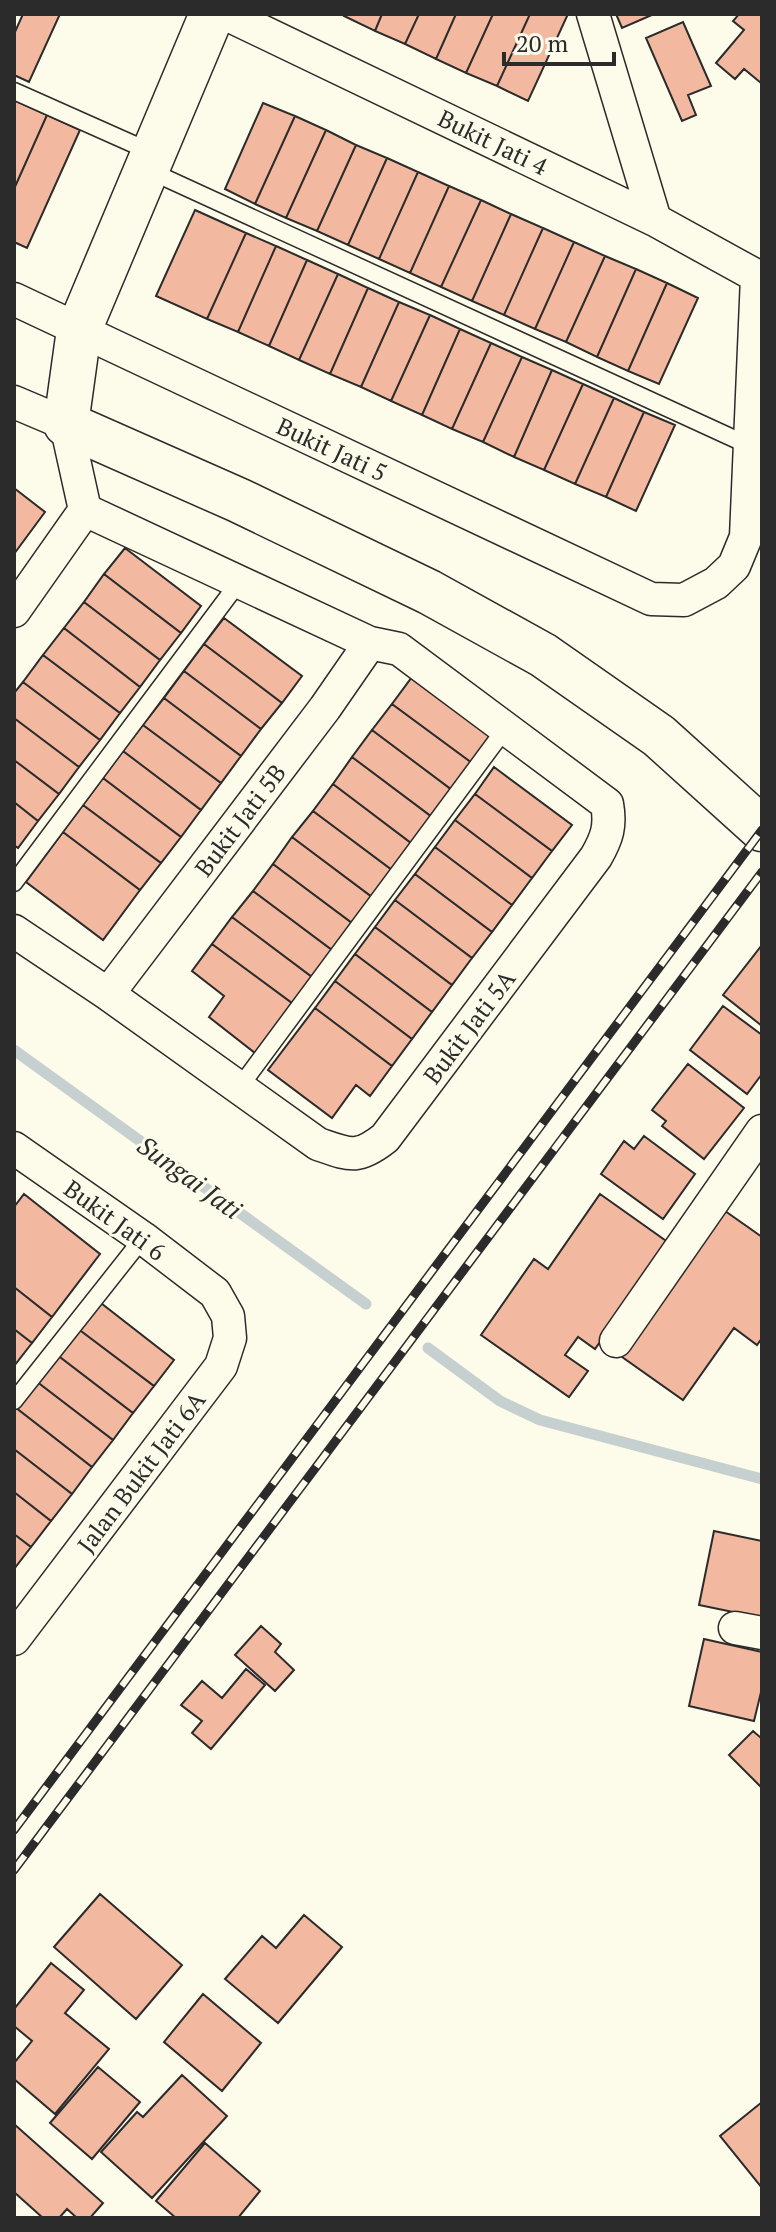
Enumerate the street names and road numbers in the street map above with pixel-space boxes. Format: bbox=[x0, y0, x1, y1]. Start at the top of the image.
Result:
street label: Bukit Jati 4 bbox=[433, 102, 553, 182]
street label: Bukit Jati 5 bbox=[272, 410, 392, 488]
street label: Bukit Jati 5B bbox=[187, 757, 293, 883]
street label: Bukit Jati 5A bbox=[416, 963, 523, 1090]
street label: Bukit Jati 6 bbox=[58, 1172, 172, 1268]
street label: Jalan Bukit Jati 6A bbox=[70, 1384, 213, 1559]

